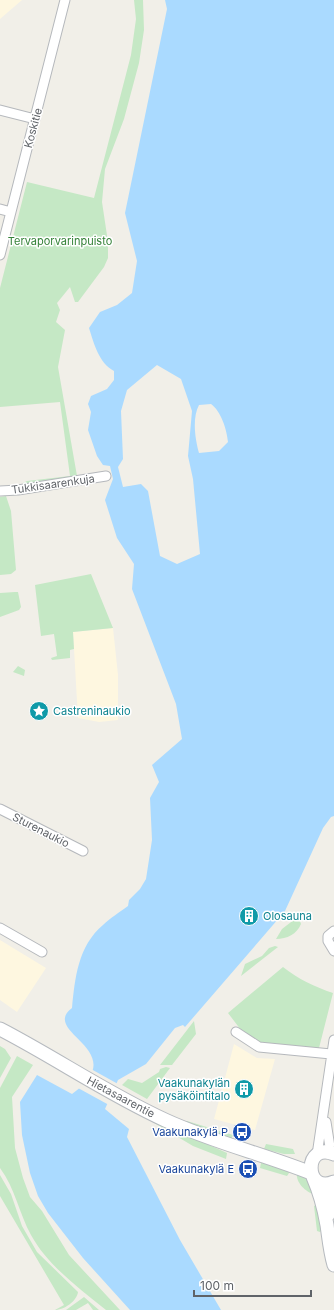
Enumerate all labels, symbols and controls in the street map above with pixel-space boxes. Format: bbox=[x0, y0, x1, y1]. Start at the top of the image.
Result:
street label: Koskitie bbox=[21, 107, 45, 149]
park label: Tervaporvarinpuisto bbox=[8, 234, 113, 248]
street label: Tukkisaarenkuja bbox=[10, 471, 96, 497]
place icon: Castreninaukio bbox=[28, 700, 50, 722]
place label: Castreninaukio bbox=[53, 704, 131, 718]
street label: Sturenaukio bbox=[10, 810, 72, 850]
building icon: Olosauna bbox=[238, 905, 260, 927]
place label: Olosauna bbox=[263, 909, 312, 923]
street label: Hietasaarentie bbox=[85, 1073, 157, 1121]
place label: Vaakunakylän pysäköintitalo bbox=[158, 1076, 230, 1103]
building icon: Vaakunakylän pysäköintitalo bbox=[233, 1078, 255, 1100]
bus stop icon: Vaakunakylä P bbox=[231, 1121, 253, 1143]
place label: Vaakunakylä P bbox=[152, 1125, 228, 1139]
bus stop icon: Vaakunakylä E bbox=[237, 1158, 259, 1180]
place label: Vaakunakylä E bbox=[159, 1162, 234, 1176]
scale bar bbox=[194, 1272, 311, 1298]
text: 100 m bbox=[200, 1278, 234, 1293]

